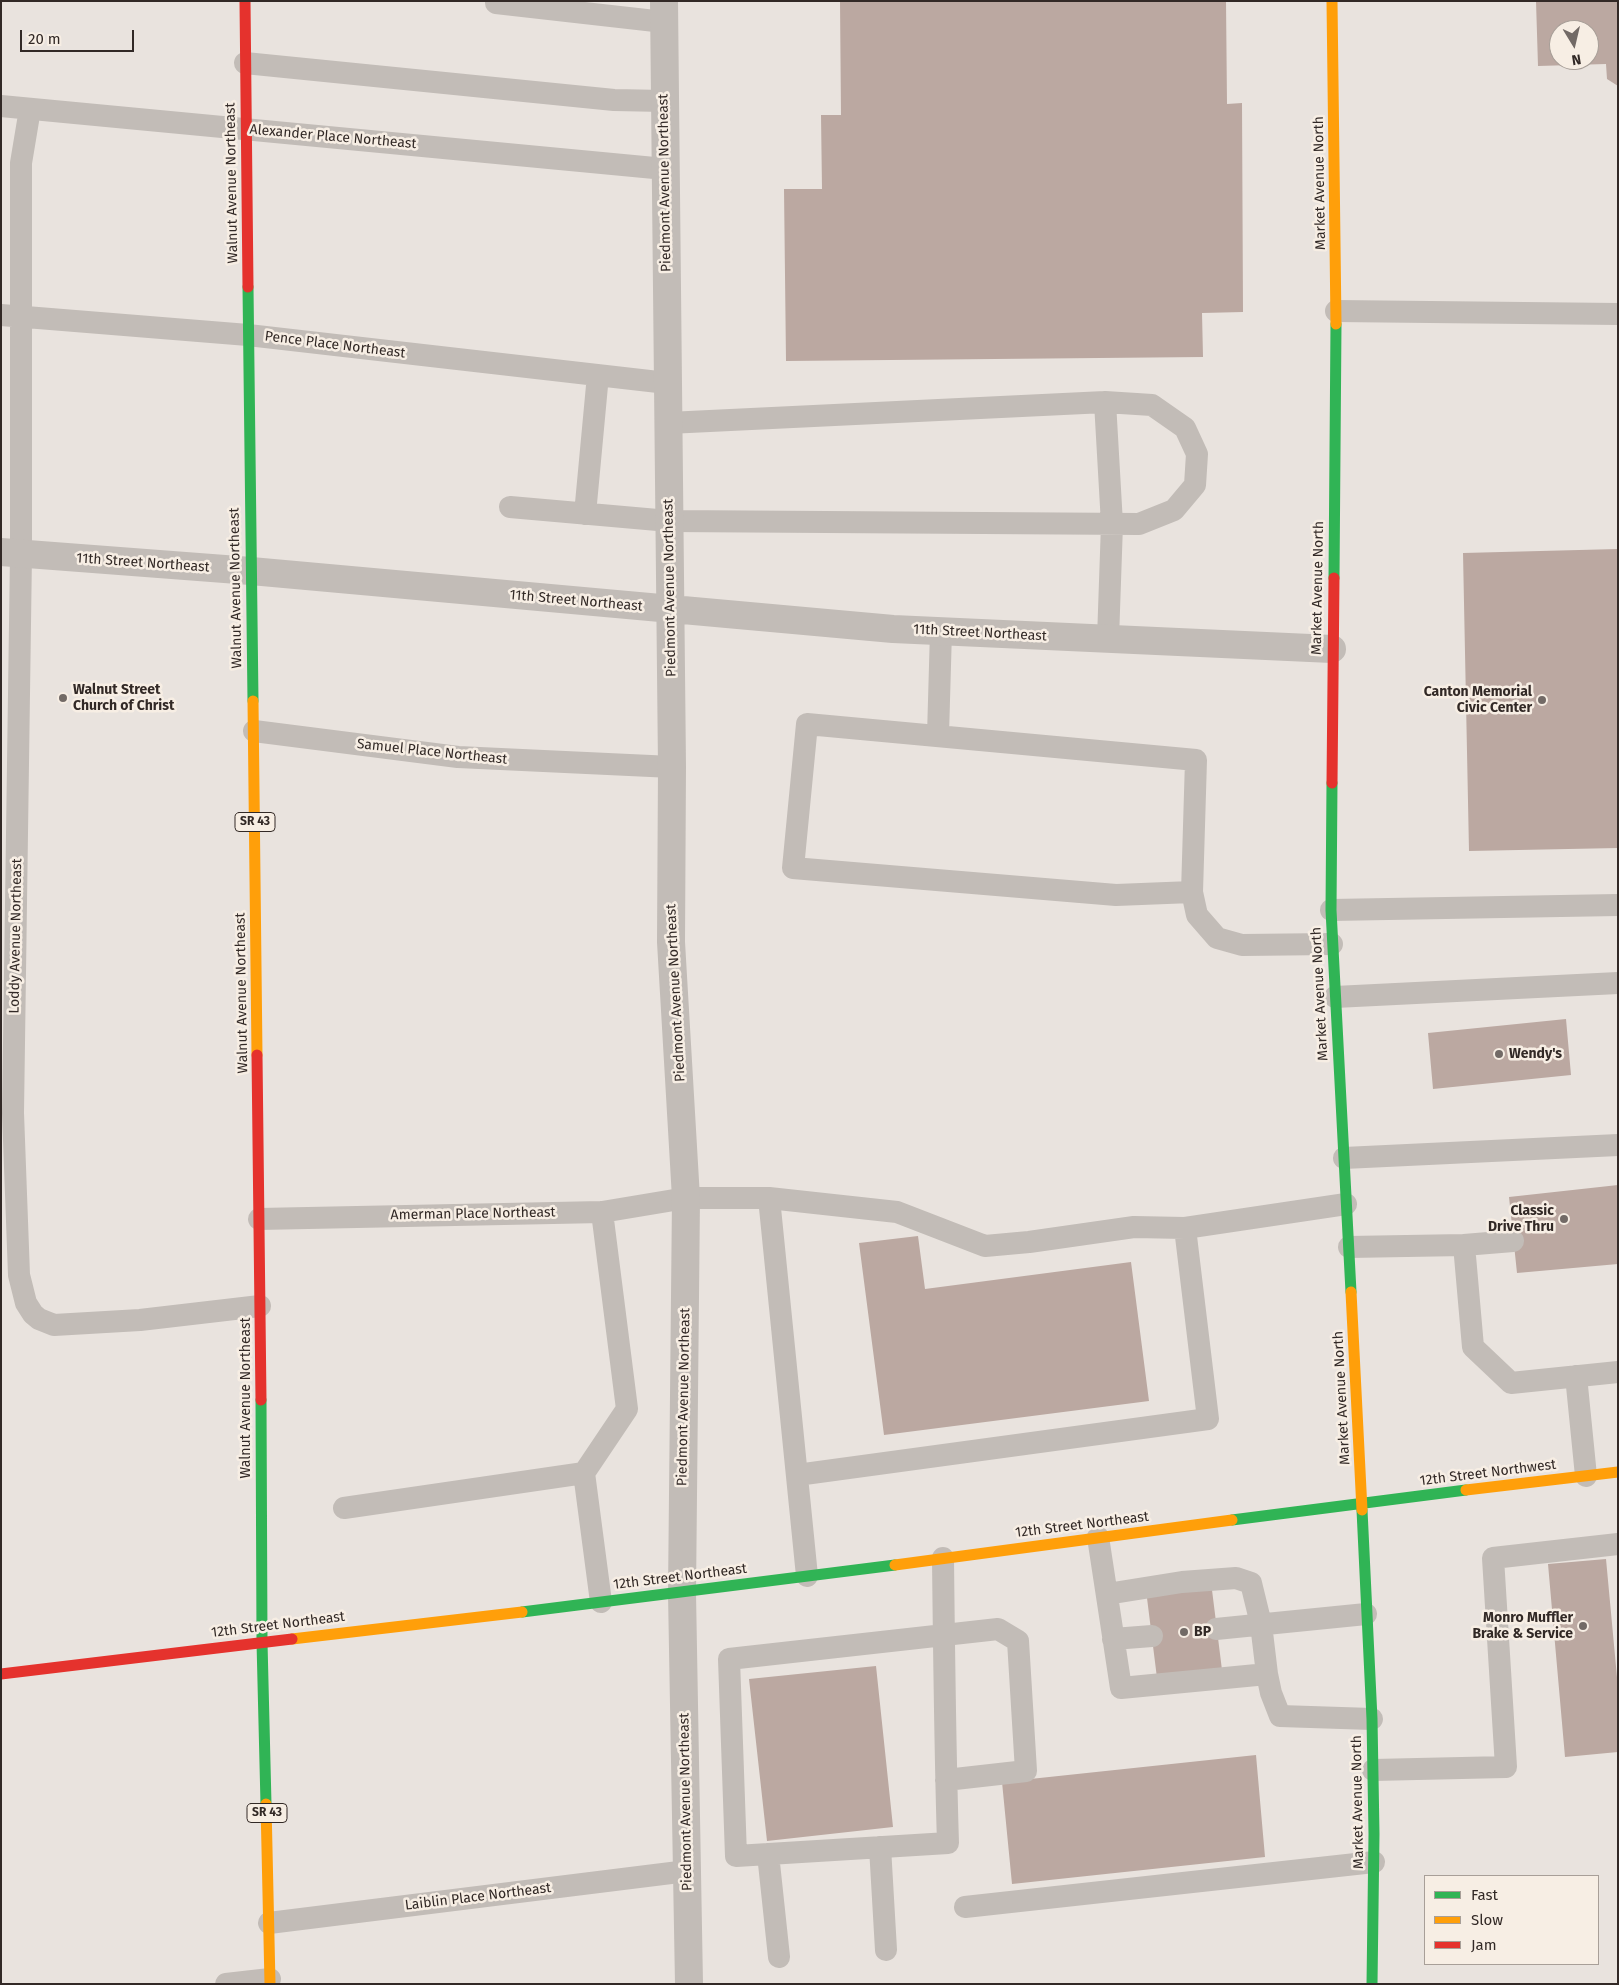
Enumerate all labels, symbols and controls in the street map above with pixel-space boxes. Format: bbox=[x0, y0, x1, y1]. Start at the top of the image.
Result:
scale bar bbox=[22, 20, 136, 52]
north arrow bbox=[1549, 20, 1599, 70]
text: 20 m bbox=[28, 30, 61, 48]
text: N bbox=[1570, 50, 1582, 68]
street label: Piedmont Avenue Northeast bbox=[655, 94, 675, 272]
street label: Walnut Avenue Northeast bbox=[222, 102, 242, 264]
street label: Market Avenue North bbox=[1310, 116, 1330, 250]
street label: Alexander Place Northeast bbox=[249, 121, 417, 153]
street label: Pence Place Northeast bbox=[264, 328, 406, 362]
street label: Piedmont Avenue Northeast bbox=[660, 499, 680, 677]
street label: Walnut Avenue Northeast bbox=[226, 507, 246, 669]
street label: Market Avenue North bbox=[1308, 521, 1328, 655]
street label: 11th Street Northeast bbox=[76, 550, 210, 576]
street label: 11th Street Northeast bbox=[509, 587, 643, 615]
street label: 11th Street Northeast bbox=[913, 621, 1047, 645]
place label: Walnut Street Church of Christ bbox=[73, 682, 174, 714]
place label: Canton Memorial Civic Center bbox=[1424, 684, 1532, 716]
marker: Walnut Street Church of Christ bbox=[57, 692, 69, 704]
marker: Canton Memorial Civic Center bbox=[1536, 694, 1548, 706]
street label: Samuel Place Northeast bbox=[356, 736, 508, 768]
road number: SR 43 bbox=[235, 812, 275, 832]
street label: Loddy Avenue Northeast bbox=[6, 858, 26, 1014]
street label: Piedmont Avenue Northeast bbox=[663, 904, 689, 1082]
street label: Walnut Avenue Northeast bbox=[232, 912, 252, 1074]
street label: Market Avenue North bbox=[1308, 927, 1332, 1061]
place label: Wendy's bbox=[1509, 1046, 1562, 1062]
marker: Wendy's bbox=[1493, 1048, 1505, 1060]
place label: Classic Drive Thru bbox=[1488, 1203, 1554, 1236]
street label: Amerman Place Northeast bbox=[390, 1204, 556, 1224]
marker: Classic Drive Thru bbox=[1558, 1213, 1570, 1225]
street label: Piedmont Avenue Northeast bbox=[674, 1308, 694, 1486]
street label: Walnut Avenue Northeast bbox=[238, 1318, 254, 1478]
street label: Market Avenue North bbox=[1330, 1331, 1354, 1465]
street label: 12th Street Northwest bbox=[1419, 1456, 1557, 1490]
street label: 12th Street Northeast bbox=[1014, 1508, 1150, 1542]
street label: 12th Street Northeast bbox=[612, 1560, 748, 1594]
street label: 12th Street Northeast bbox=[210, 1608, 346, 1642]
place label: Monro Muffler Brake & Service bbox=[1472, 1610, 1573, 1642]
marker: Monro Muffler Brake & Service bbox=[1577, 1620, 1589, 1632]
place label: BP bbox=[1194, 1624, 1211, 1640]
marker: BP bbox=[1178, 1626, 1190, 1638]
street label: Piedmont Avenue Northeast bbox=[676, 1713, 696, 1891]
street label: Market Avenue North bbox=[1348, 1735, 1368, 1869]
road number: SR 43 bbox=[247, 1804, 287, 1822]
legend bbox=[1424, 1875, 1599, 1965]
street label: Laiblin Place Northeast bbox=[404, 1880, 552, 1914]
text: Fast bbox=[1471, 1886, 1498, 1904]
text: Slow bbox=[1471, 1911, 1503, 1929]
text: Jam bbox=[1471, 1936, 1497, 1954]

